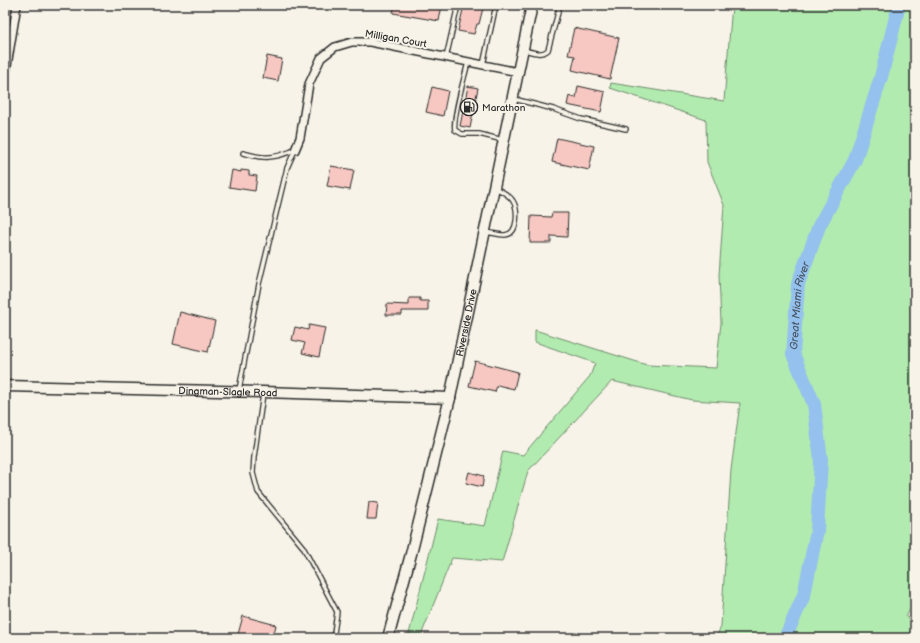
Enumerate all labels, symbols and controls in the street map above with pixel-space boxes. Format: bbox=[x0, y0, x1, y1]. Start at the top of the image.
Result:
street label: Milligan Court bbox=[364, 28, 428, 50]
fuel station icon: Marathon bbox=[459, 97, 479, 117]
place label: Marathon bbox=[482, 102, 526, 114]
water label: Great Miami River bbox=[787, 259, 813, 350]
street label: Riverside Drive bbox=[454, 288, 480, 358]
street label: Dingman-Slagle Road bbox=[178, 385, 278, 399]

